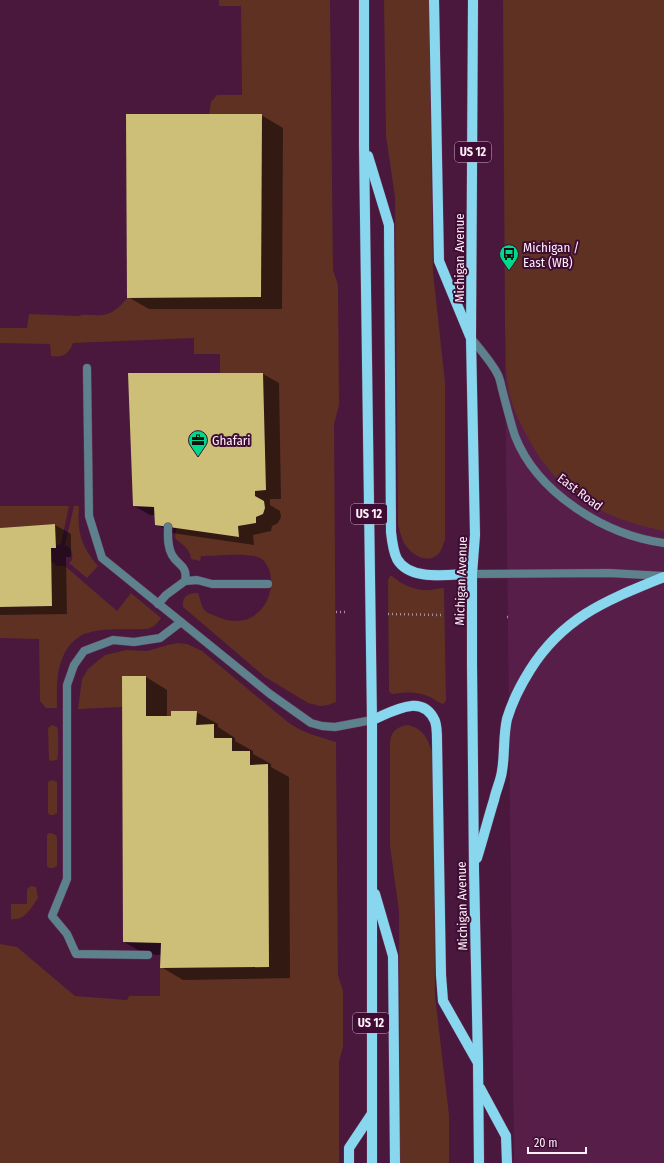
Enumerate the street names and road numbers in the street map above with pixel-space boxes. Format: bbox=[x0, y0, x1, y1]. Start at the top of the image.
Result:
road number: US 12 bbox=[455, 142, 491, 162]
street label: Michigan Avenue bbox=[452, 213, 467, 303]
street label: East Road bbox=[555, 470, 605, 514]
road number: US 12 bbox=[351, 504, 387, 524]
street label: Michigan Avenue bbox=[452, 536, 470, 626]
street label: Michigan Avenue bbox=[454, 861, 470, 951]
road number: US 12 bbox=[353, 1013, 389, 1033]

